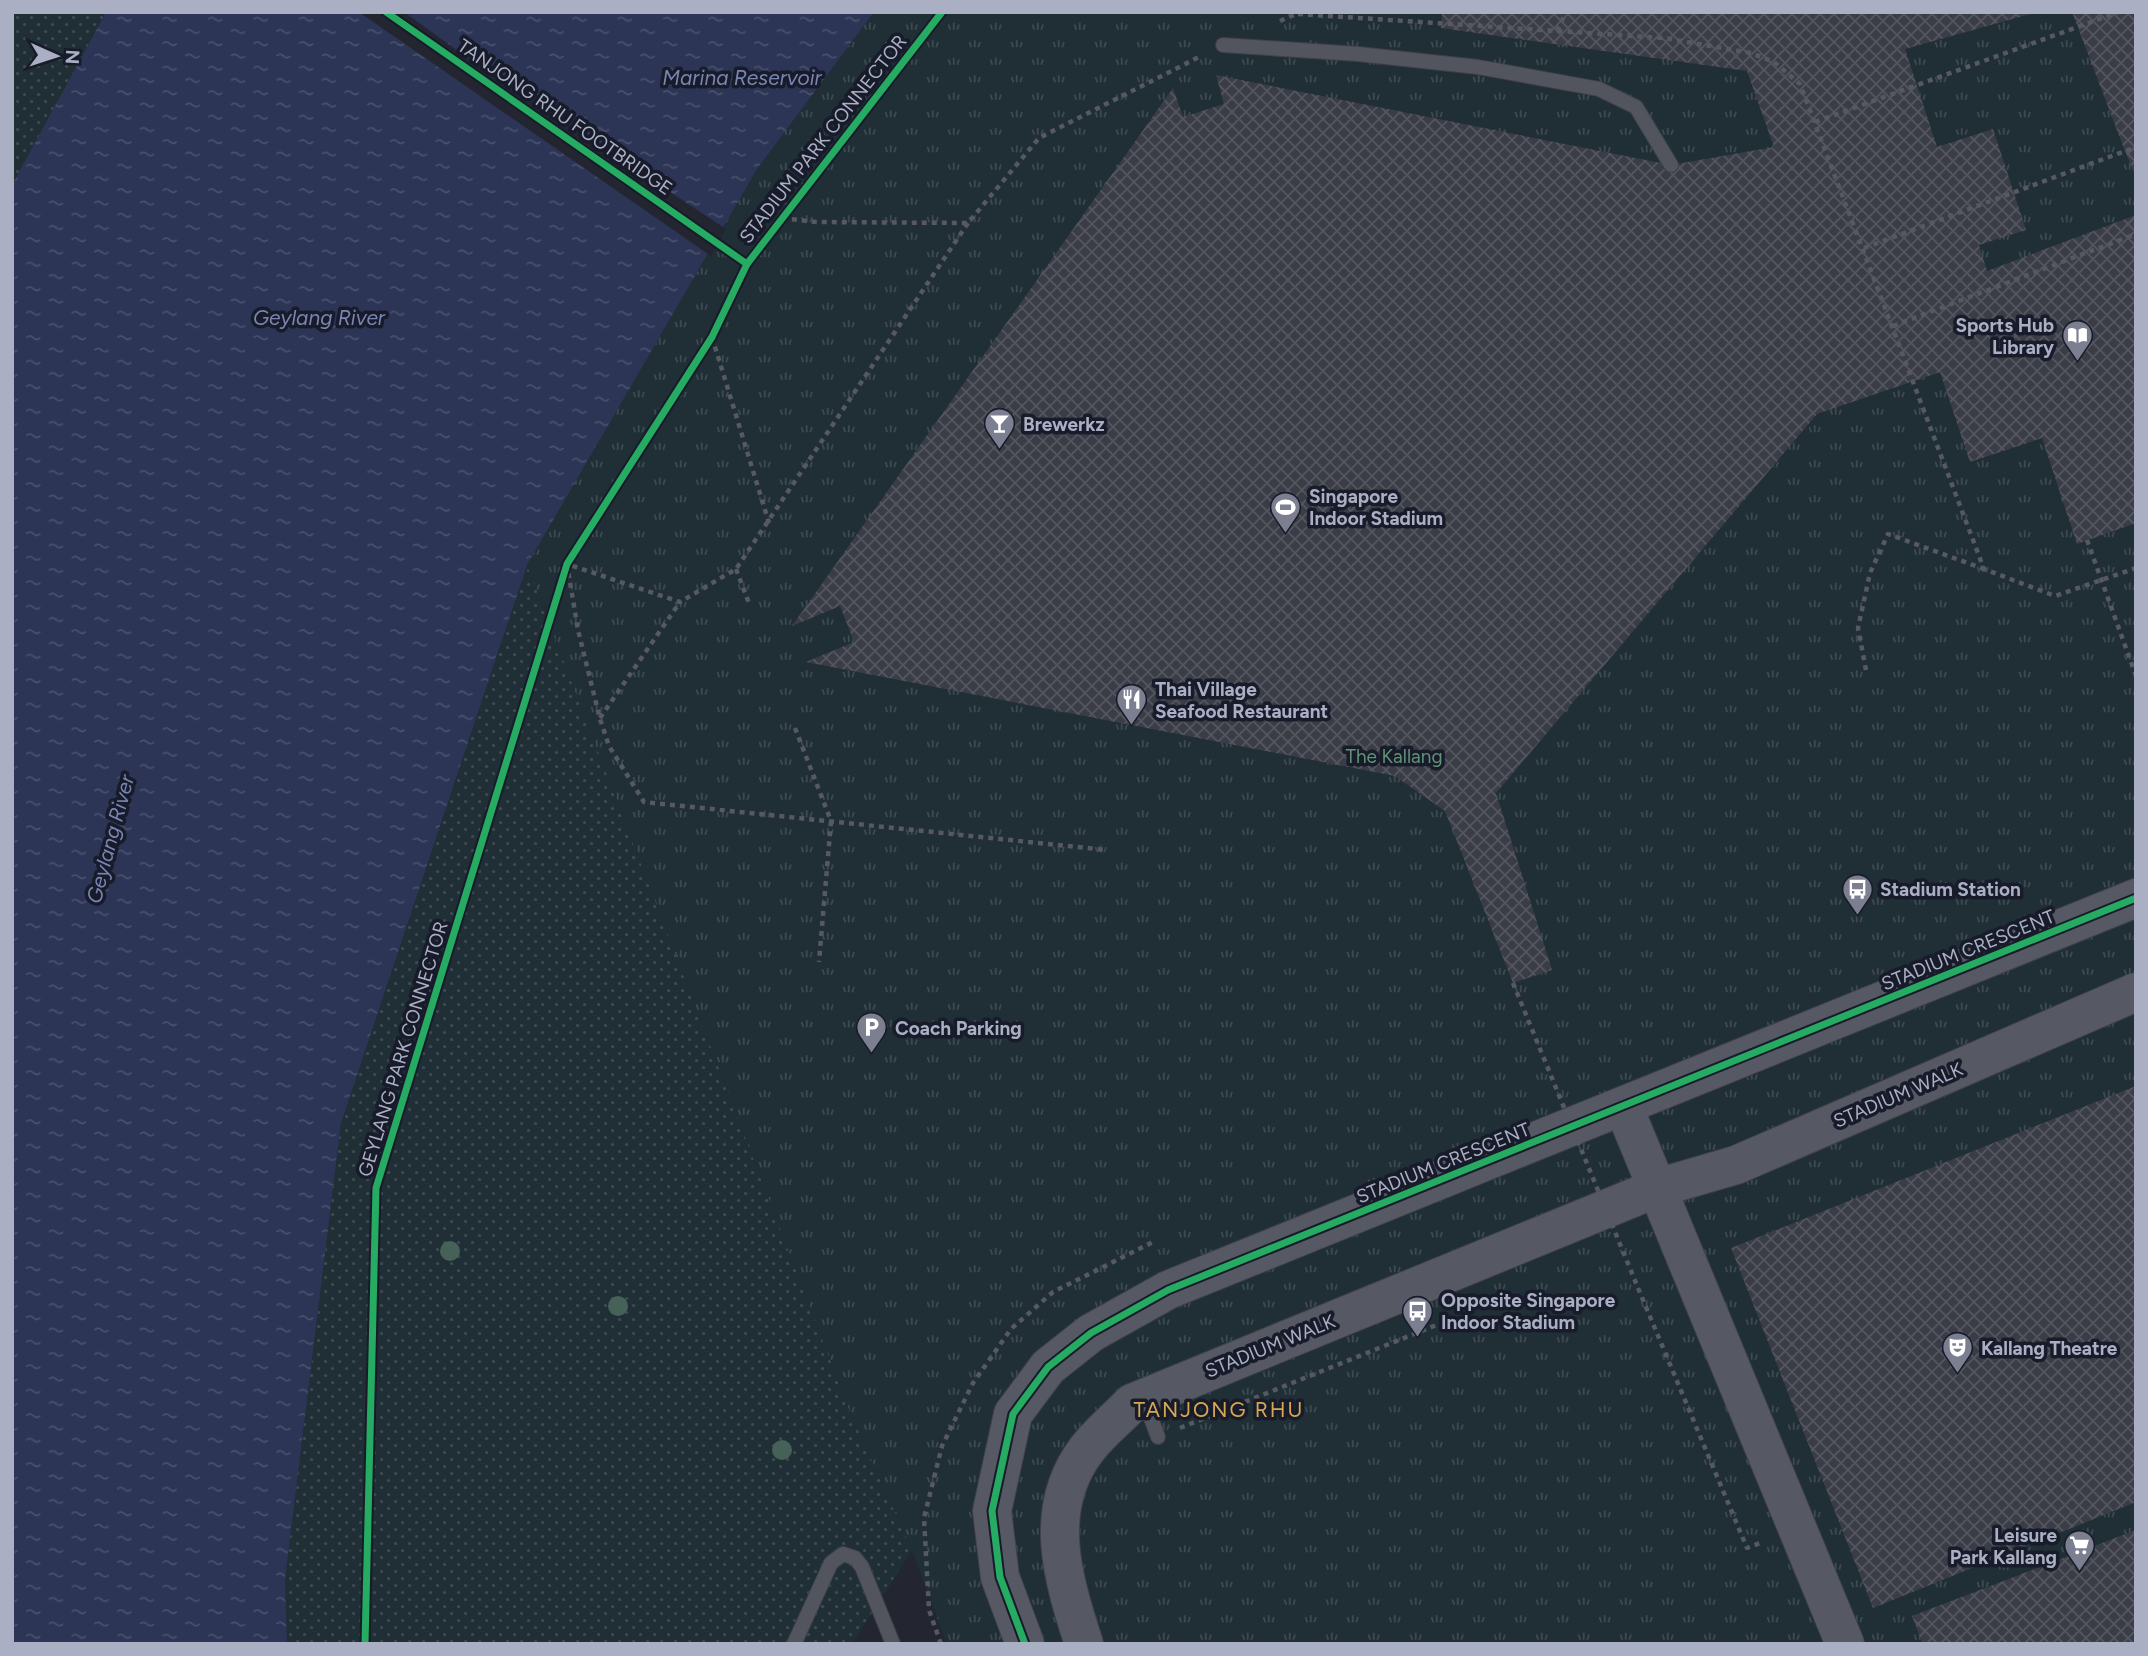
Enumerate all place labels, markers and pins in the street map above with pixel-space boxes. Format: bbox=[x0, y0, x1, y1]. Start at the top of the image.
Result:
place label: Sports Hub Library bbox=[1955, 314, 2054, 359]
library icon: Sports Hub Library bbox=[2060, 319, 2094, 363]
bar icon: Brewerkz bbox=[983, 407, 1017, 451]
place label: Brewerkz bbox=[1023, 413, 1105, 436]
place label: Singapore Indoor Stadium bbox=[1309, 485, 1443, 530]
sports icon: Singapore Indoor Stadium bbox=[1269, 490, 1303, 534]
place label: Thai Village Seafood Restaurant bbox=[1155, 678, 1328, 723]
restaurant icon: Thai Village Seafood Restaurant bbox=[1115, 683, 1149, 727]
bus stop icon: Stadium Station bbox=[1840, 872, 1874, 916]
place label: Stadium Station bbox=[1880, 878, 2021, 901]
parking icon: Coach Parking bbox=[855, 1011, 889, 1055]
place label: Coach Parking bbox=[895, 1017, 1022, 1040]
place label: Opposite Singapore Indoor Stadium bbox=[1441, 1289, 1616, 1334]
bus stop icon: Opposite Singapore Indoor Stadium bbox=[1401, 1294, 1435, 1338]
theatre icon: Kallang Theatre bbox=[1941, 1331, 1975, 1375]
place label: Kallang Theatre bbox=[1981, 1337, 2118, 1360]
place label: Leisure Park Kallang bbox=[1950, 1524, 2057, 1569]
supermarket icon: Leisure Park Kallang bbox=[2063, 1529, 2097, 1573]

